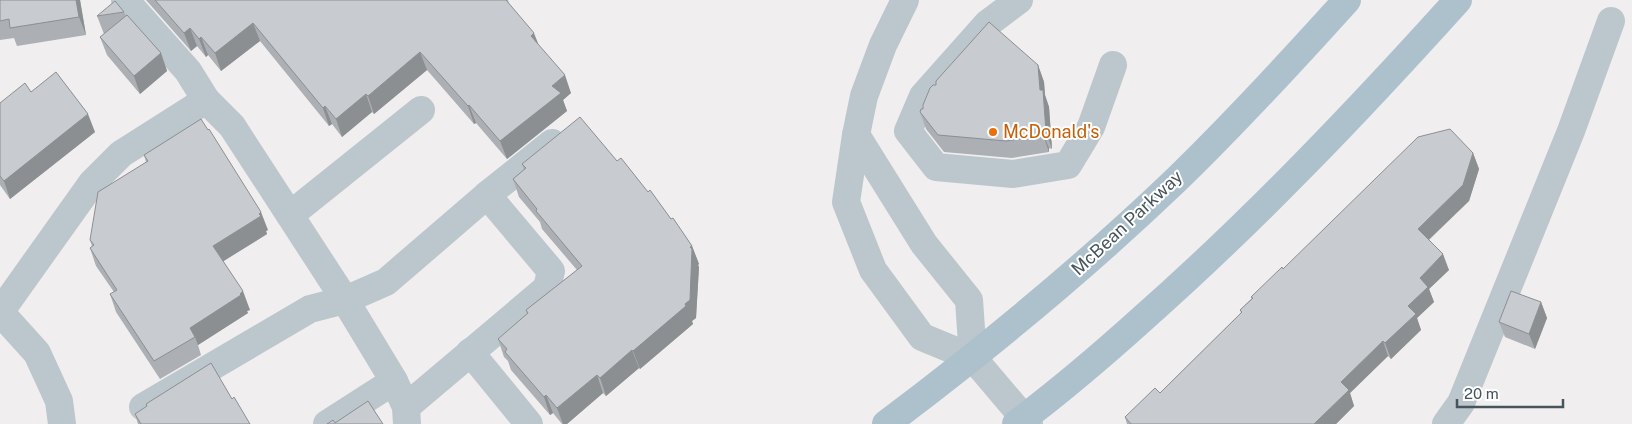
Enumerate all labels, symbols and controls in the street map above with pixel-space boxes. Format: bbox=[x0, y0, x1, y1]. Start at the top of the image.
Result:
place label: McDonald's bbox=[1003, 121, 1099, 142]
marker: McDonald's bbox=[987, 126, 999, 138]
street label: McBean Parkway bbox=[1067, 166, 1187, 279]
scale bar bbox=[1457, 376, 1563, 408]
text: 20 m bbox=[1464, 385, 1499, 402]

